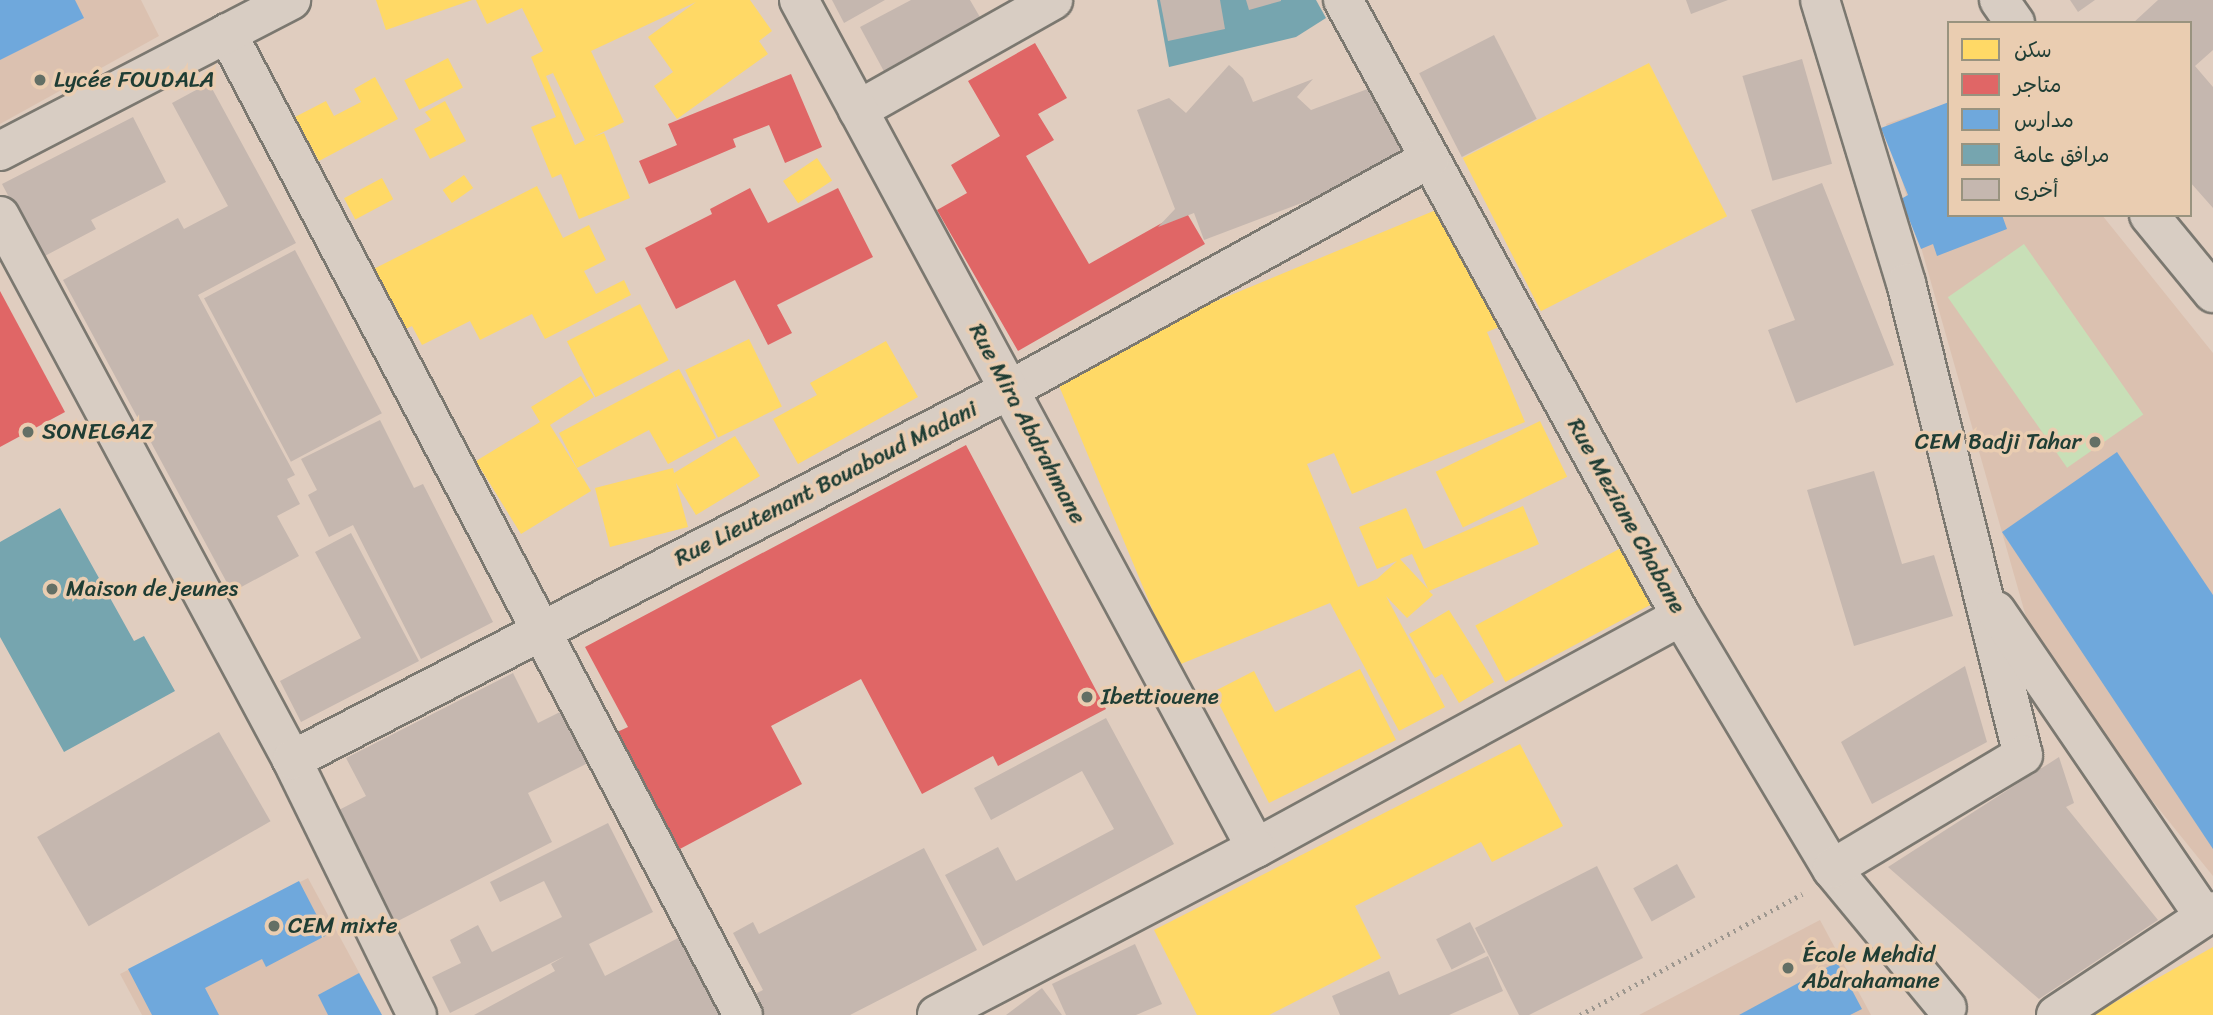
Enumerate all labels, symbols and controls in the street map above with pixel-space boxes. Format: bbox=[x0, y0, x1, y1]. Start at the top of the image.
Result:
legend bbox=[1947, 21, 2192, 217]
text: سكن bbox=[2014, 31, 2052, 69]
place label: Lycée FOUDALA bbox=[54, 66, 215, 94]
text: متاجر bbox=[2014, 66, 2061, 104]
marker: Lycée FOUDALA bbox=[32, 72, 48, 88]
text: مدارس bbox=[2014, 101, 2074, 139]
text: مرافق عامة bbox=[2014, 136, 2110, 174]
text: أخرى bbox=[2014, 171, 2058, 209]
street label: Rue Mira Abdrahmane bbox=[963, 320, 1091, 528]
street label: Rue Lieutenant Bouaboud Madani bbox=[670, 395, 982, 573]
street label: Rue Meziane Chabane bbox=[1561, 414, 1691, 618]
place label: SONELGAZ bbox=[42, 418, 153, 446]
marker: SONELGAZ bbox=[20, 424, 36, 440]
place label: CEM Badji Tahar bbox=[1915, 428, 2081, 456]
marker: CEM Badji Tahar bbox=[2087, 434, 2103, 450]
place label: Maison de jeunes bbox=[66, 575, 237, 603]
marker: Maison de jeunes bbox=[44, 581, 60, 597]
place label: Ibettiouene bbox=[1101, 683, 1219, 711]
marker: Ibettiouene bbox=[1079, 689, 1095, 705]
place label: CEM mixte bbox=[288, 912, 398, 940]
marker: CEM mixte bbox=[266, 918, 282, 934]
place label: École Mehdid Abdrahamane bbox=[1802, 941, 1940, 995]
marker: École Mehdid Abdrahamane bbox=[1780, 960, 1796, 976]

